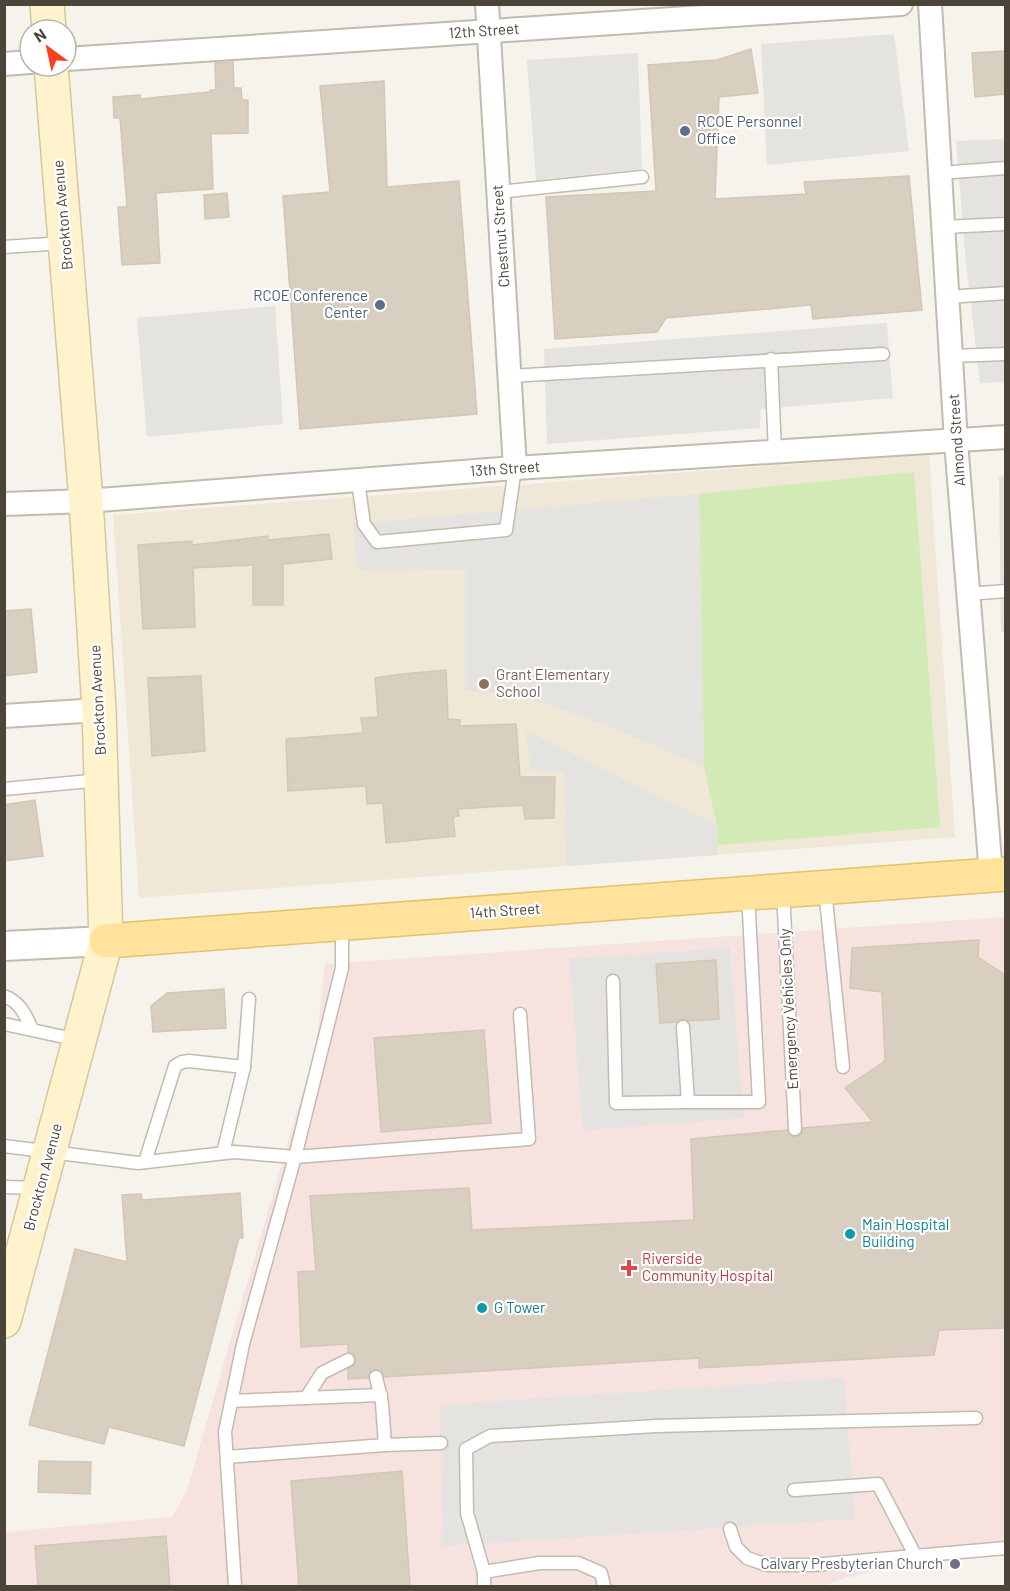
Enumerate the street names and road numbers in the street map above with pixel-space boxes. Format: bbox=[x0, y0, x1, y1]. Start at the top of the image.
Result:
street label: 12th Street bbox=[448, 19, 520, 41]
street label: Brockton Avenue bbox=[48, 159, 76, 271]
street label: Chestnut Street bbox=[487, 184, 513, 288]
street label: Almond Street bbox=[944, 393, 968, 487]
street label: 13th Street bbox=[469, 457, 541, 479]
street label: Brockton Avenue bbox=[85, 644, 109, 756]
street label: 14th Street bbox=[469, 899, 541, 921]
street label: Emergency Vehicles Only bbox=[775, 928, 801, 1090]
street label: Brockton Avenue bbox=[19, 1121, 65, 1232]

